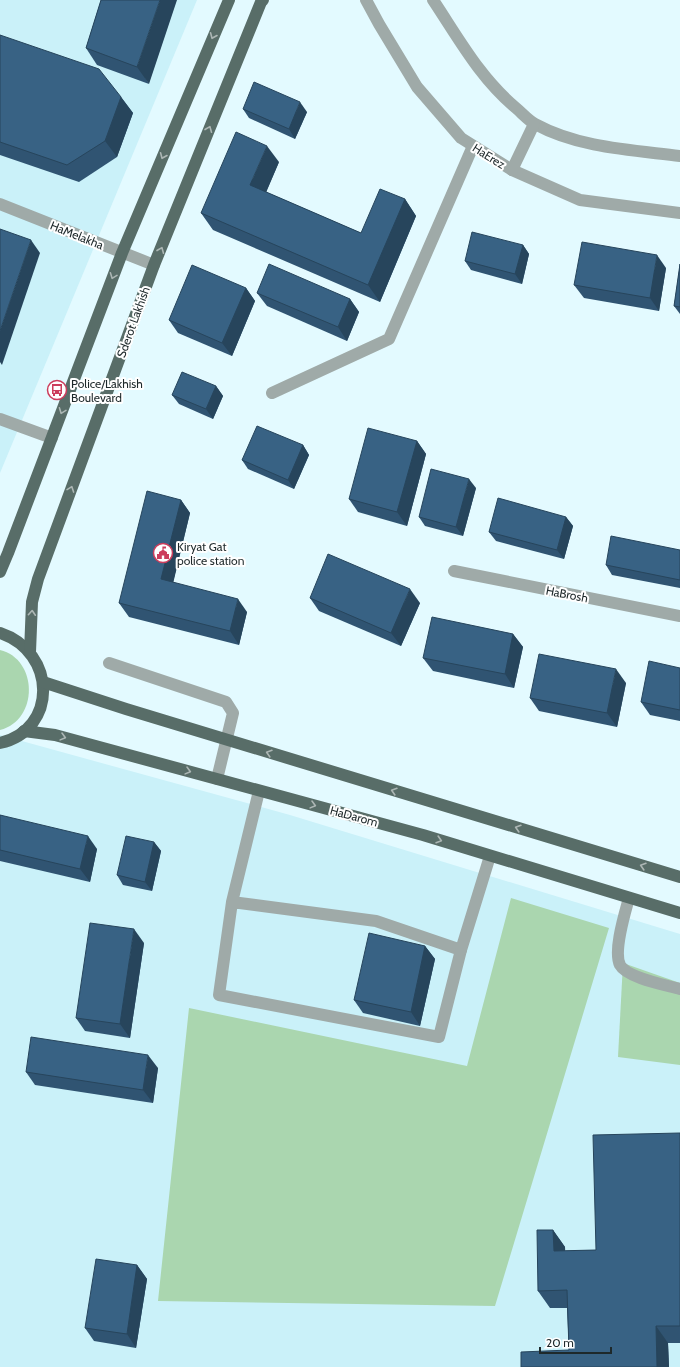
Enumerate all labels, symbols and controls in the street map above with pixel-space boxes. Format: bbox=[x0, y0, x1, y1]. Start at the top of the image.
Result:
one-way arrow bbox=[210, 32, 218, 39]
one-way arrow bbox=[205, 126, 213, 133]
street label: HaErez bbox=[470, 140, 508, 172]
one-way arrow bbox=[160, 151, 168, 159]
street label: HaMelakha bbox=[48, 218, 106, 253]
one-way arrow bbox=[156, 246, 164, 253]
one-way arrow bbox=[110, 272, 118, 279]
street label: Sderot Lakhish bbox=[113, 284, 153, 360]
place label: Police/Lakhish Boulevard bbox=[71, 376, 143, 405]
bus stop icon: Police/Lakhish Boulevard bbox=[46, 379, 68, 401]
one-way arrow bbox=[59, 407, 67, 414]
one-way arrow bbox=[66, 486, 75, 493]
place label: Kiryat Gat police station bbox=[177, 539, 245, 568]
public building icon: Kiryat Gat police station bbox=[152, 542, 174, 564]
street label: HaBrosh bbox=[545, 583, 589, 605]
one-way arrow bbox=[27, 610, 36, 616]
one-way arrow bbox=[59, 732, 66, 741]
one-way arrow bbox=[266, 749, 273, 758]
one-way arrow bbox=[185, 767, 191, 775]
one-way arrow bbox=[391, 787, 398, 796]
one-way arrow bbox=[310, 801, 317, 809]
street label: HaDarom bbox=[328, 802, 380, 830]
one-way arrow bbox=[515, 824, 522, 833]
one-way arrow bbox=[435, 835, 442, 844]
one-way arrow bbox=[639, 862, 646, 871]
scale bar bbox=[540, 1329, 611, 1355]
text: 20 m bbox=[546, 1335, 574, 1350]

